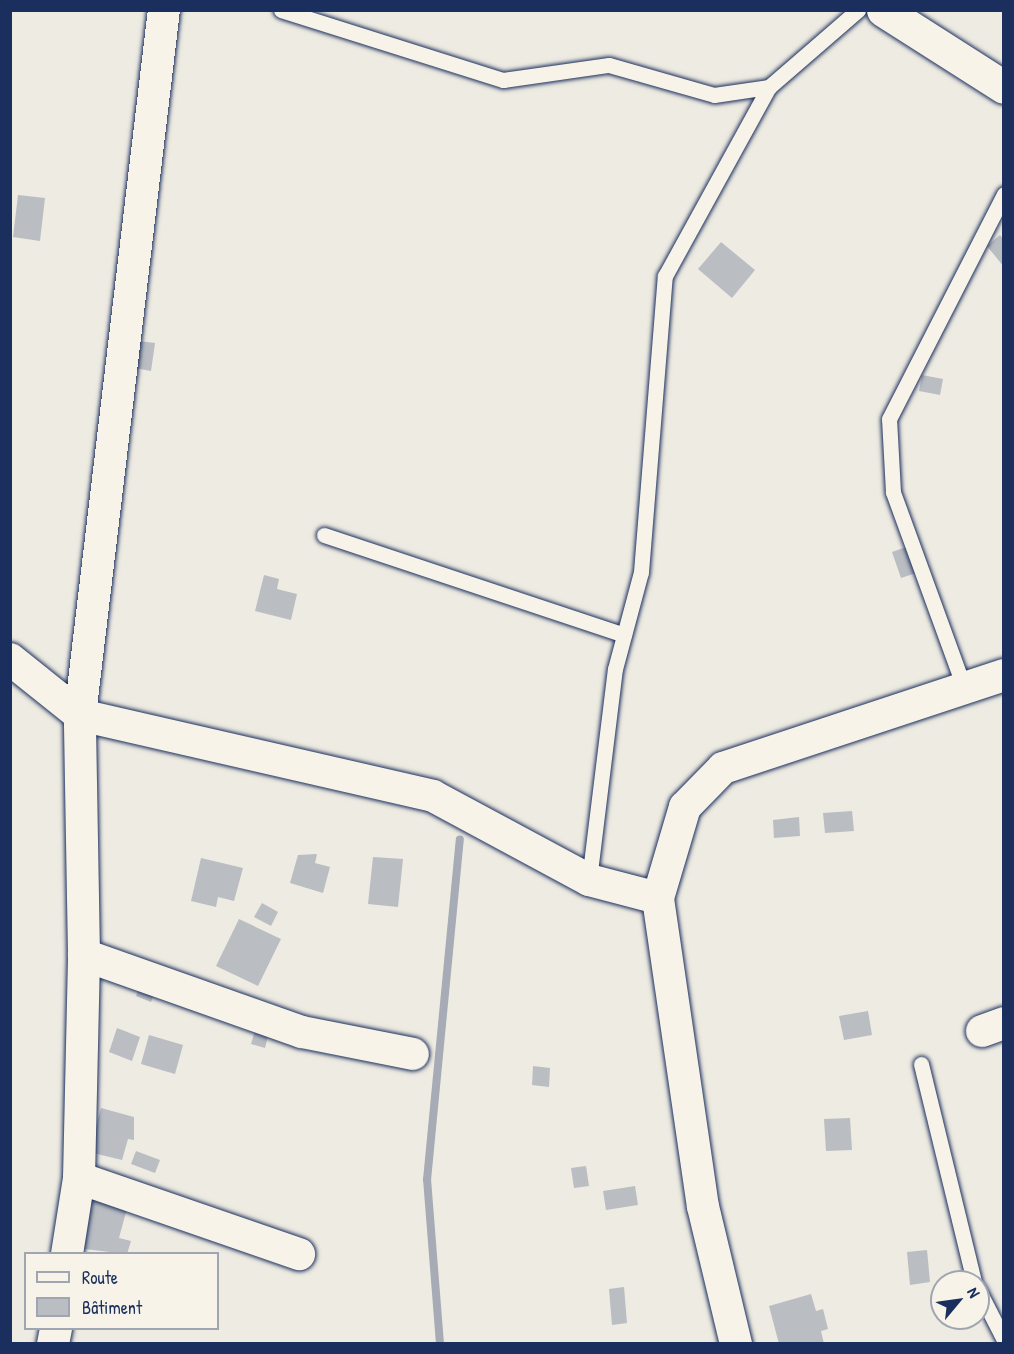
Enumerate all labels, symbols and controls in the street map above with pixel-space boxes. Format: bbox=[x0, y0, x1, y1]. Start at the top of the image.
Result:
legend bbox=[24, 1252, 219, 1330]
text: Route bbox=[82, 1265, 118, 1290]
north arrow bbox=[930, 1270, 990, 1330]
text: N bbox=[962, 1283, 986, 1301]
text: Bâtiment bbox=[82, 1295, 142, 1320]

